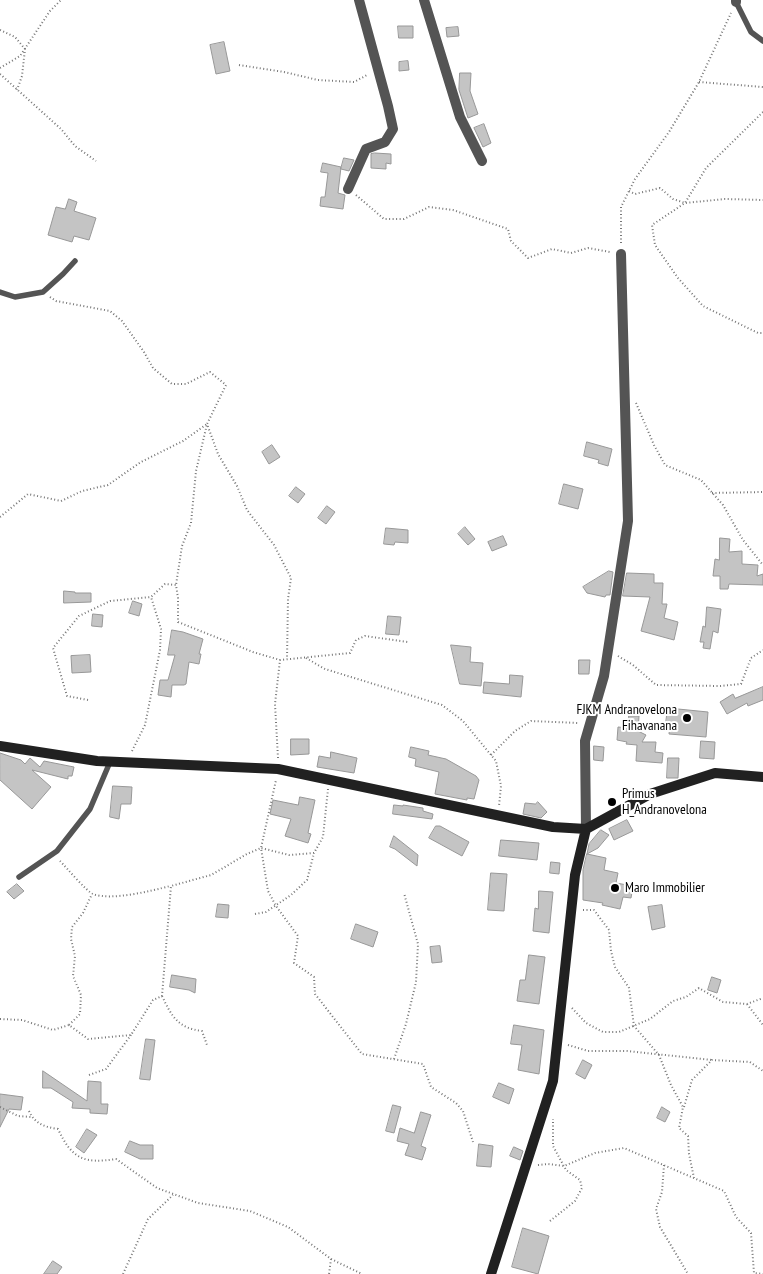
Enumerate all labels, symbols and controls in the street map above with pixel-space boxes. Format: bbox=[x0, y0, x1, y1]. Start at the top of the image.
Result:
place label: FJKM Andranovelona Fihavanana bbox=[576, 702, 677, 734]
marker: FJKM Andranovelona Fihavanana bbox=[681, 712, 693, 724]
place label: Primus H_Andranovelona bbox=[622, 786, 707, 819]
marker: Primus H_Andranovelona bbox=[606, 796, 618, 808]
place label: Maro Immobilier bbox=[625, 880, 705, 896]
marker: Maro Immobilier bbox=[609, 882, 621, 894]

